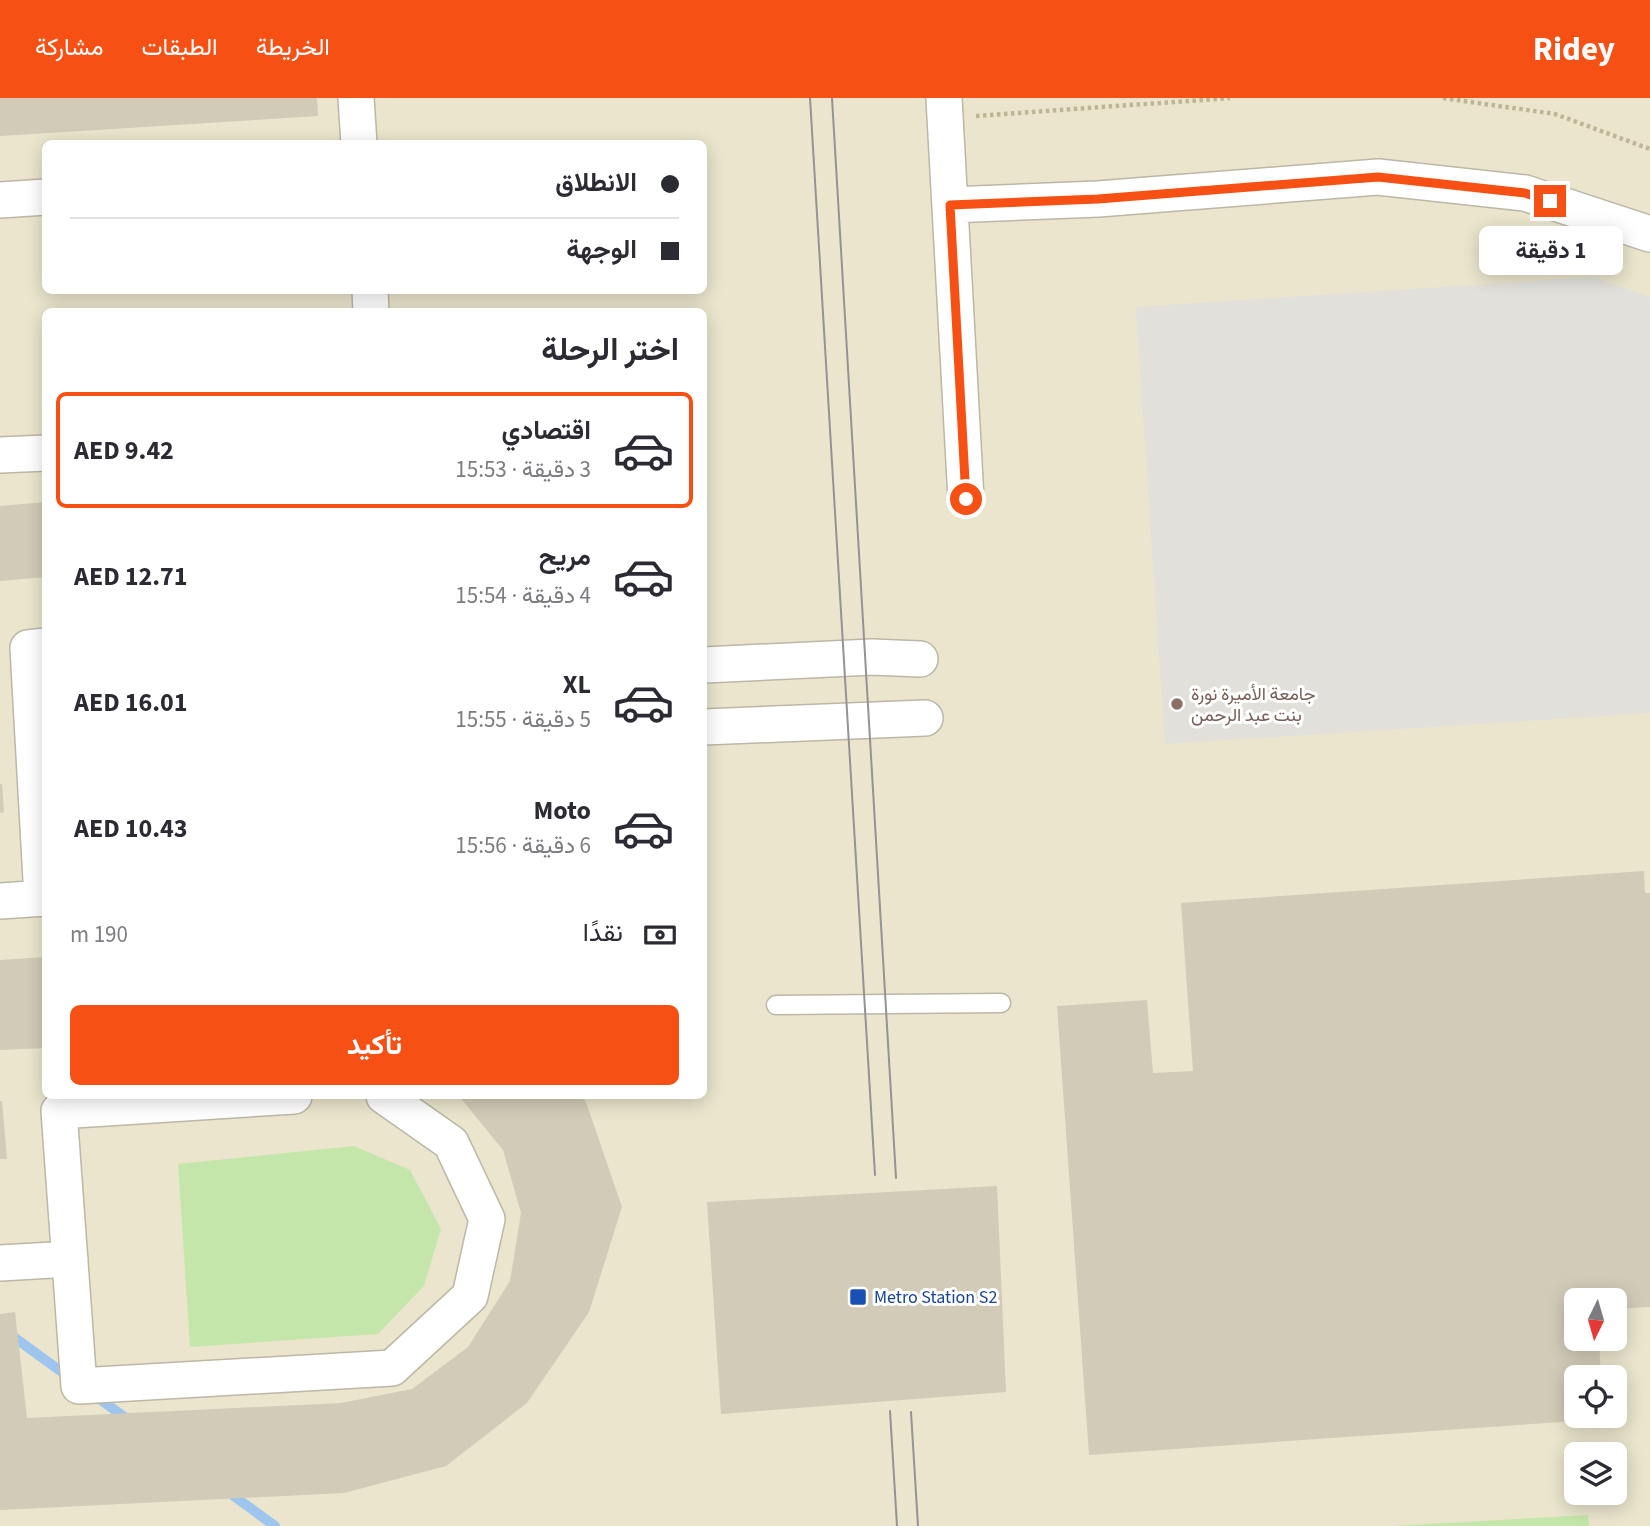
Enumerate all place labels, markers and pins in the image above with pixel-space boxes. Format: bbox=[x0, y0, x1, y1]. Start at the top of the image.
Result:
place label: جامعة الأميرة نورة بنت عبد الرحمن bbox=[1191, 682, 1316, 728]
marker: جامعة الأميرة نورة بنت عبد الرحمن bbox=[1169, 696, 1185, 712]
place label: Metro Station S2 bbox=[874, 1285, 997, 1310]
marker: Metro Station S2 bbox=[848, 1287, 868, 1307]

